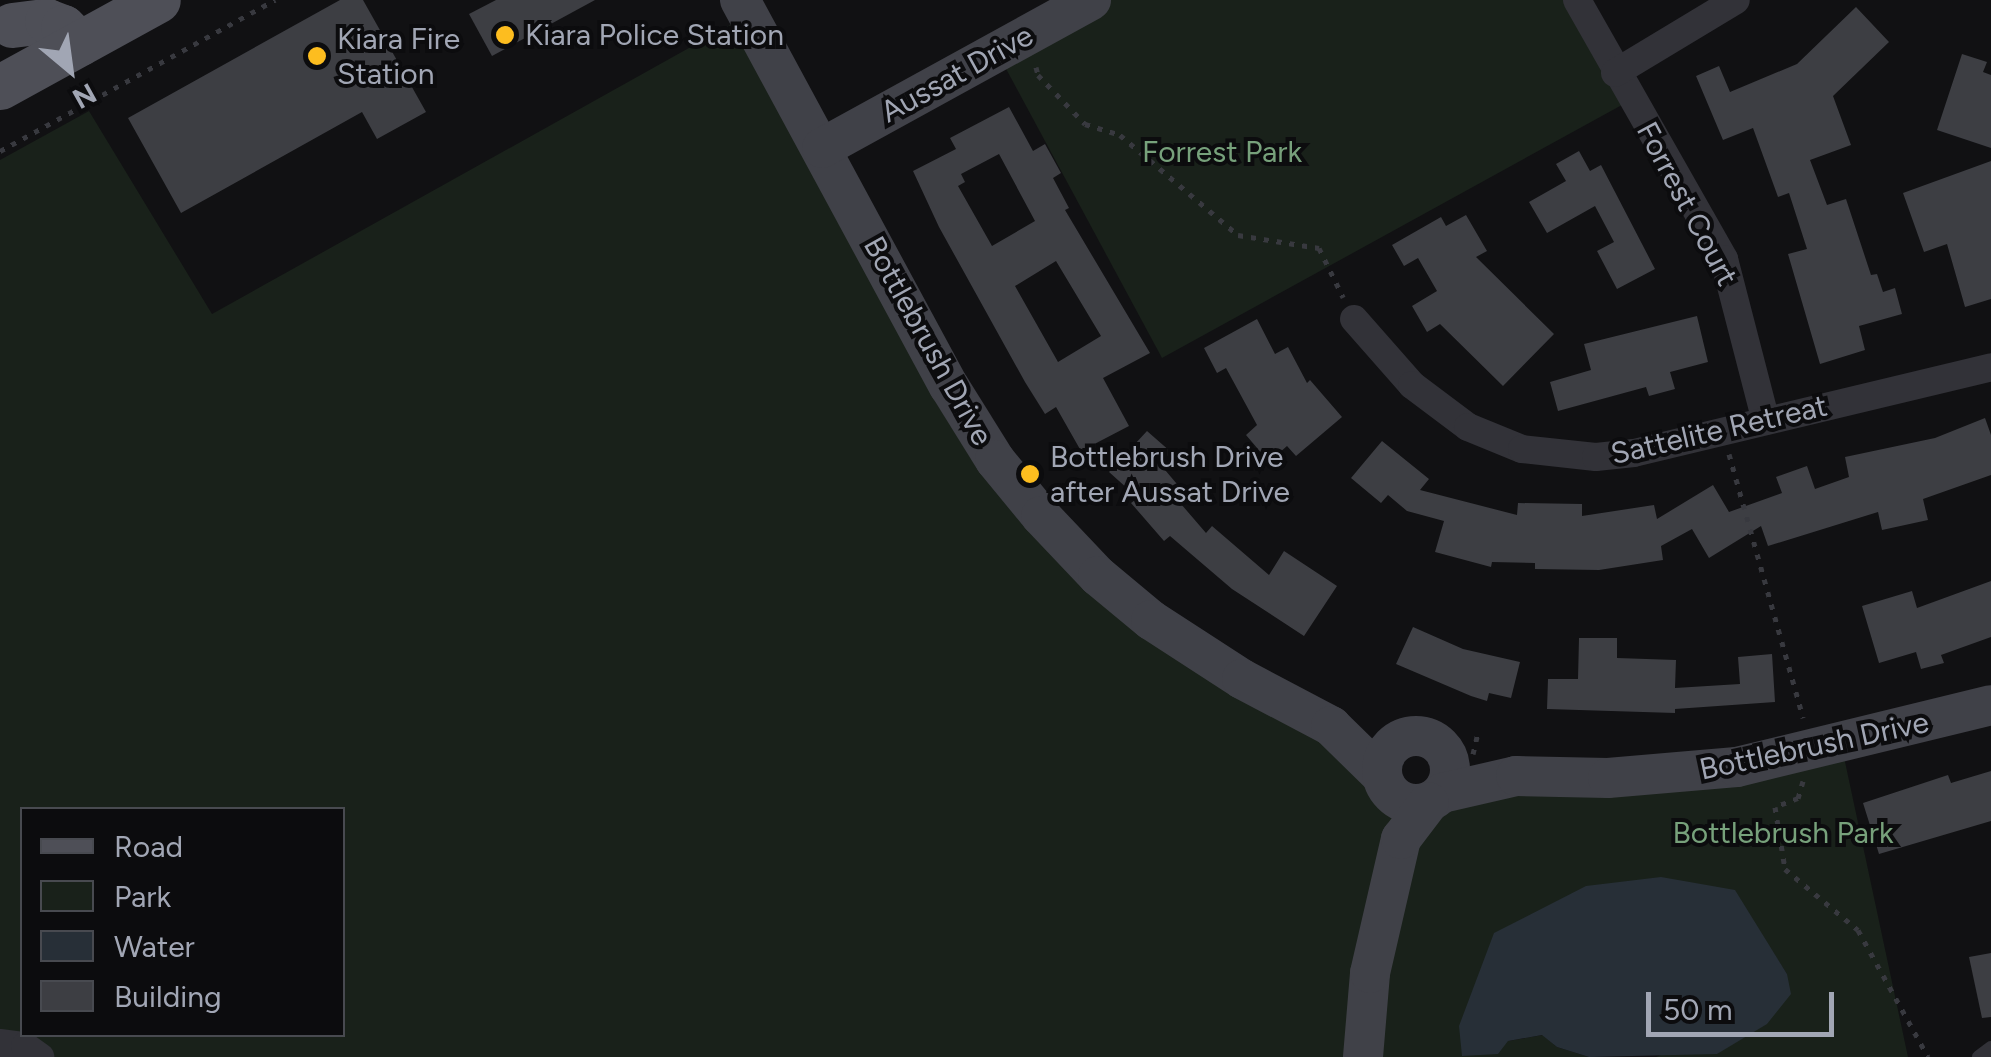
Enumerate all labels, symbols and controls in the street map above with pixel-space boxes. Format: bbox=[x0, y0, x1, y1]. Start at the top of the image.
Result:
place label: Kiara Police Station bbox=[525, 17, 784, 53]
street label: Aussat Drive bbox=[875, 17, 1039, 131]
north arrow bbox=[20, 20, 120, 120]
place label: Kiara Fire Station bbox=[337, 21, 460, 92]
marker: Kiara Police Station bbox=[494, 24, 516, 46]
marker: Kiara Fire Station bbox=[306, 45, 328, 67]
text: N bbox=[67, 76, 102, 116]
street label: Forrest Court bbox=[1629, 116, 1745, 292]
park label: Forrest Park bbox=[1142, 134, 1302, 170]
street label: Bottlebrush Drive bbox=[856, 230, 1000, 452]
street label: Sattelite Retreat bbox=[1607, 388, 1831, 472]
place label: Bottlebrush Drive after Aussat Drive bbox=[1050, 439, 1290, 510]
marker: Bottlebrush Drive after Aussat Drive bbox=[1019, 463, 1041, 485]
street label: Bottlebrush Drive bbox=[1696, 704, 1932, 788]
legend bbox=[20, 807, 345, 1037]
park label: Bottlebrush Park bbox=[1672, 815, 1894, 851]
text: Road bbox=[114, 828, 183, 865]
text: Park bbox=[114, 878, 171, 915]
text: Water bbox=[114, 928, 195, 965]
scale bar bbox=[1651, 972, 1838, 1034]
text: Building bbox=[114, 978, 222, 1015]
text: 50 m bbox=[1663, 991, 1732, 1028]

